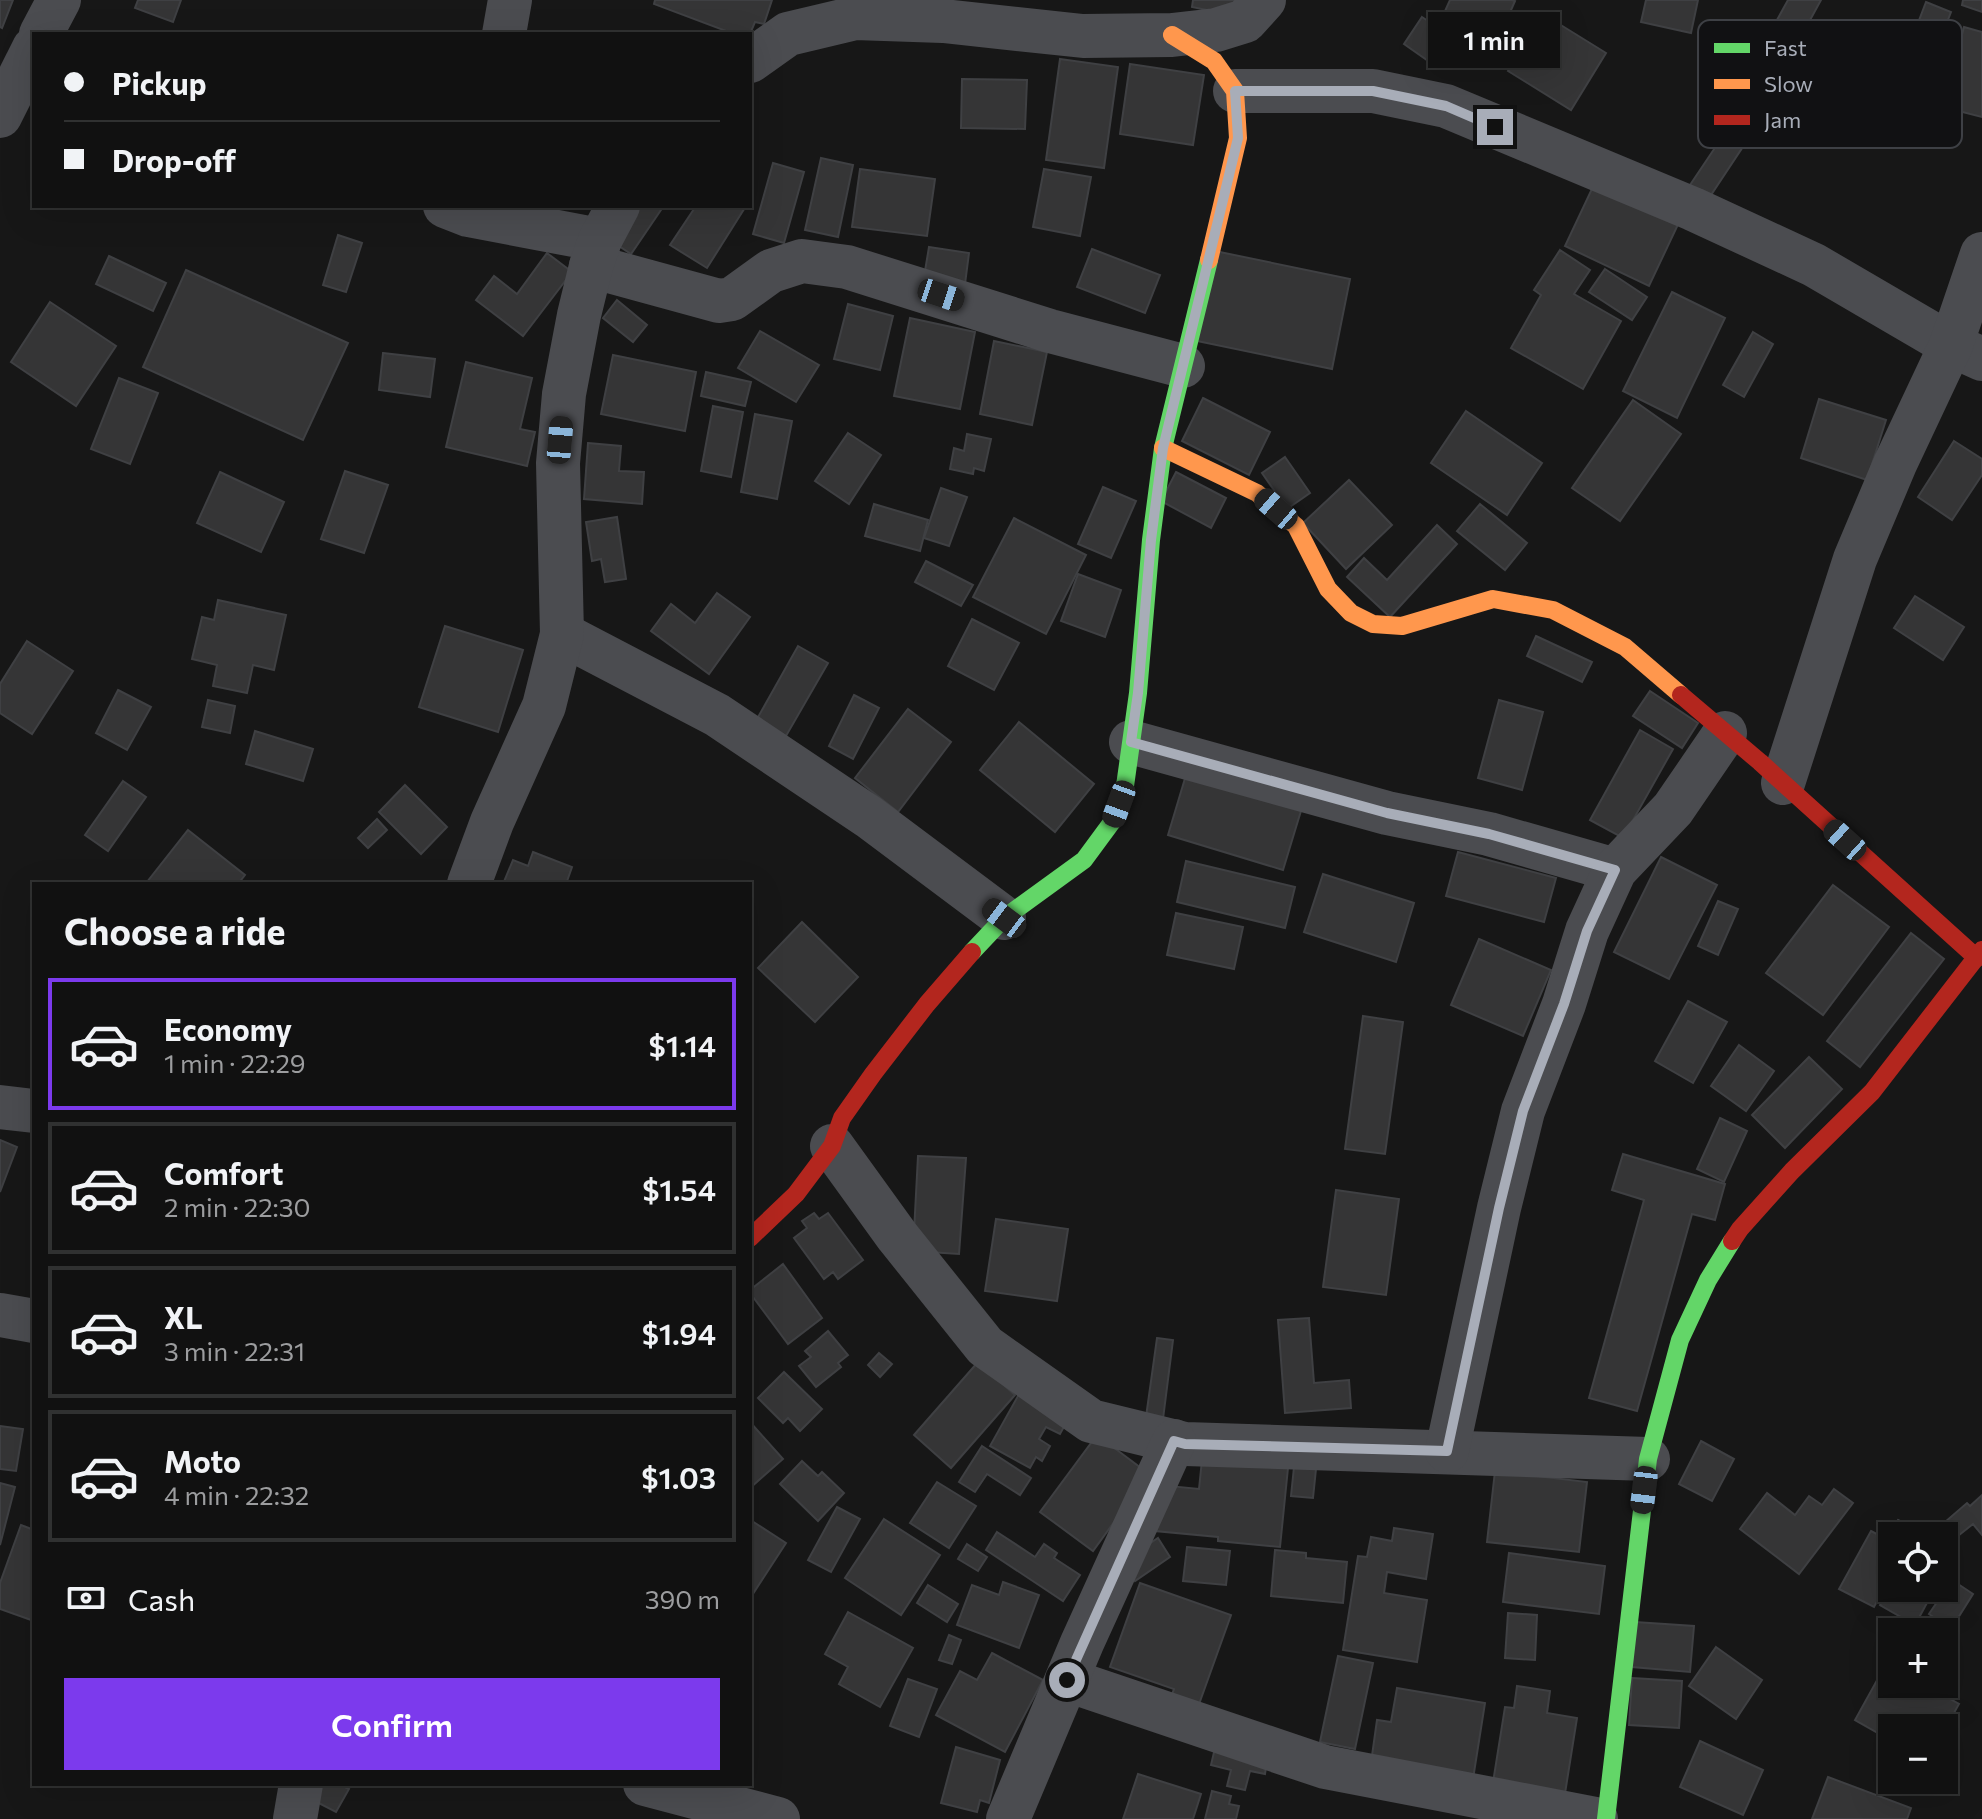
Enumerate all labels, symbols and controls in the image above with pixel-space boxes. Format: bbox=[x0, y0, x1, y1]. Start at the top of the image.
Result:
callout: 1 min bbox=[1429, 11, 1561, 67]
legend bbox=[1698, 20, 1962, 148]
text: 1 min bbox=[1463, 24, 1525, 55]
text: Fast bbox=[1764, 34, 1807, 61]
text: Pickup bbox=[112, 64, 206, 101]
text: Slow bbox=[1764, 70, 1813, 97]
text: Jam bbox=[1764, 106, 1801, 133]
route end bbox=[1477, 109, 1513, 145]
text: Drop-off bbox=[112, 141, 236, 178]
car bbox=[914, 276, 968, 314]
car bbox=[546, 415, 574, 465]
car bbox=[1250, 484, 1302, 534]
car bbox=[1100, 777, 1138, 831]
car bbox=[1819, 815, 1871, 865]
car bbox=[978, 894, 1030, 942]
text: Choose a ride bbox=[64, 908, 285, 952]
icon: car bbox=[68, 1008, 140, 1080]
text: Economy bbox=[164, 1010, 292, 1047]
text: $1.14 bbox=[649, 1026, 716, 1063]
text: 1 min · 22:29 bbox=[164, 1047, 306, 1078]
icon: car bbox=[68, 1152, 140, 1224]
text: Comfort bbox=[164, 1154, 283, 1191]
text: $1.54 bbox=[642, 1170, 716, 1207]
text: 2 min · 22:30 bbox=[164, 1191, 311, 1222]
icon: car bbox=[68, 1296, 140, 1368]
text: XL bbox=[164, 1298, 203, 1335]
text: $1.94 bbox=[642, 1314, 716, 1351]
text: 3 min · 22:31 bbox=[164, 1335, 305, 1366]
icon: car bbox=[68, 1440, 140, 1512]
text: Moto bbox=[164, 1442, 241, 1479]
text: $1.03 bbox=[641, 1458, 716, 1495]
car bbox=[1629, 1465, 1659, 1515]
text: 4 min · 22:32 bbox=[164, 1479, 309, 1510]
map controls bbox=[1878, 1522, 1958, 1794]
button: locate bbox=[1878, 1522, 1958, 1602]
icon: cash bbox=[64, 1576, 108, 1620]
text: Cash bbox=[128, 1580, 195, 1617]
text: 390 m bbox=[645, 1583, 720, 1614]
button: + bbox=[1878, 1618, 1958, 1698]
route start bbox=[1049, 1662, 1085, 1698]
button: Confirm bbox=[64, 1678, 720, 1770]
button: − bbox=[1878, 1714, 1958, 1794]

